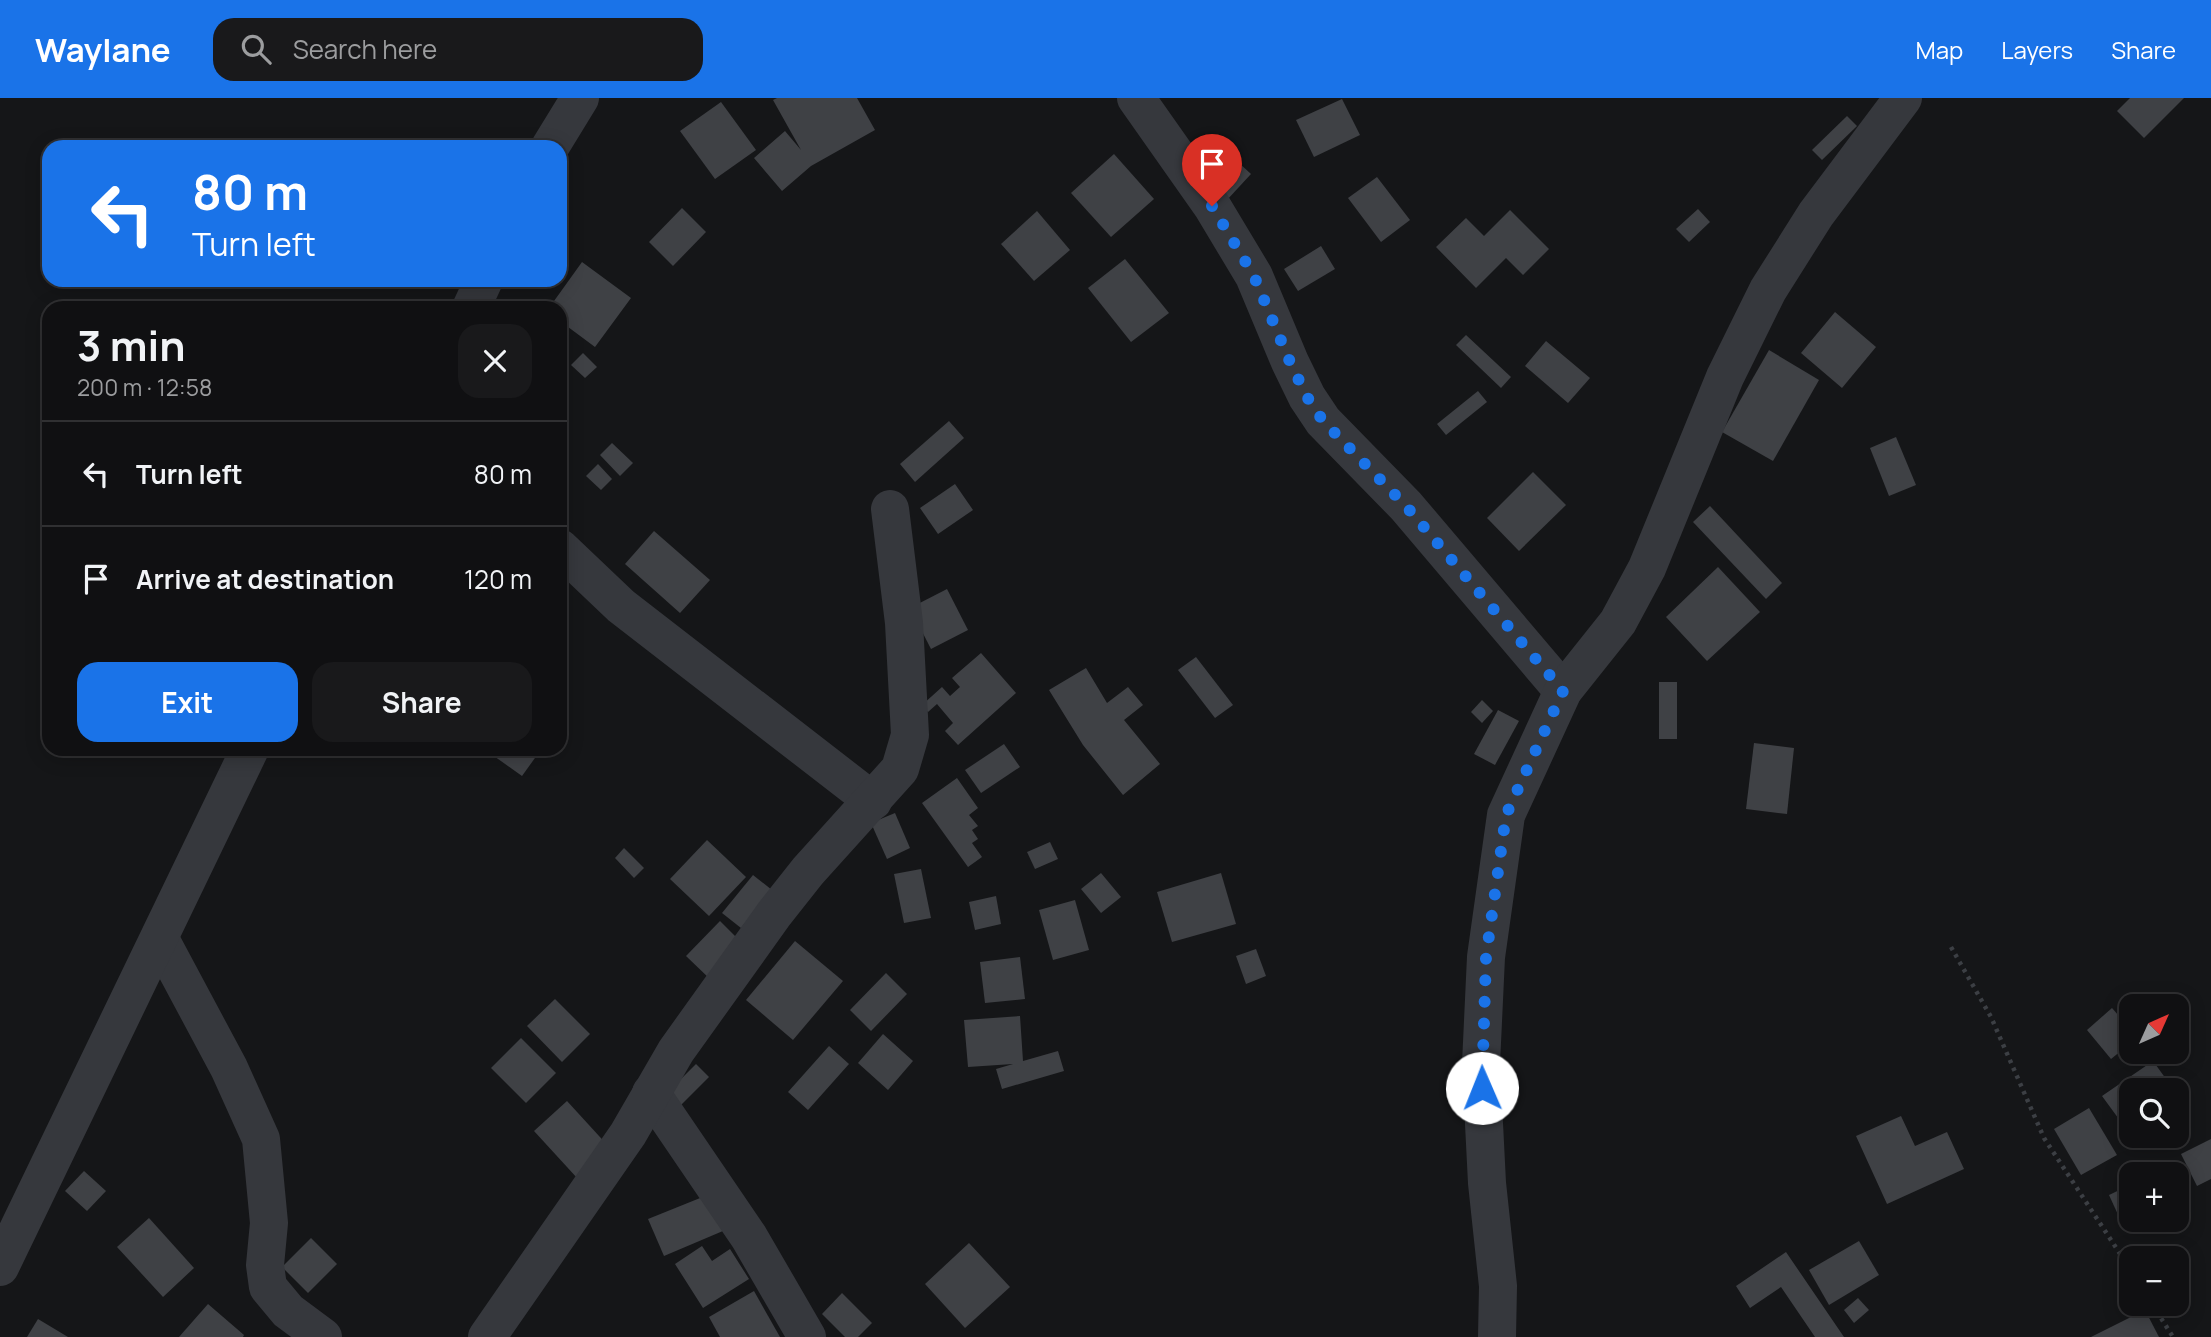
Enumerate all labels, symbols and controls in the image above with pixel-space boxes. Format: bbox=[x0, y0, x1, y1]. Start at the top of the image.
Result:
search box bbox=[213, 18, 703, 81]
text: Waylane bbox=[35, 27, 171, 72]
icon: search bbox=[237, 30, 275, 68]
text: Search here bbox=[293, 31, 437, 67]
text: Map bbox=[1916, 33, 1963, 66]
text: Layers bbox=[2001, 33, 2073, 66]
text: Share bbox=[2111, 33, 2176, 66]
pin bbox=[1182, 134, 1242, 206]
icon: arrive bbox=[1193, 145, 1231, 183]
text: 80 m bbox=[192, 158, 308, 225]
icon: left bbox=[77, 168, 168, 259]
text: Turn left bbox=[192, 222, 316, 266]
text: 3 min bbox=[77, 316, 186, 374]
button: close bbox=[458, 324, 532, 398]
text: 200 m · 12:58 bbox=[77, 371, 212, 403]
icon: left bbox=[77, 455, 115, 493]
text: Turn left bbox=[136, 456, 243, 492]
text: 80 m bbox=[474, 456, 532, 492]
icon: arrive bbox=[77, 560, 115, 598]
text: Arrive at destination bbox=[136, 561, 394, 597]
text: 120 m bbox=[464, 561, 532, 597]
button: Exit bbox=[77, 662, 298, 742]
button: Share bbox=[312, 662, 532, 742]
north arrow bbox=[2119, 994, 2189, 1064]
map controls bbox=[2119, 994, 2189, 1316]
position arrow bbox=[1445, 1051, 1519, 1125]
button: search bbox=[2119, 1078, 2189, 1148]
button: + bbox=[2119, 1162, 2189, 1232]
button: − bbox=[2119, 1246, 2189, 1316]

